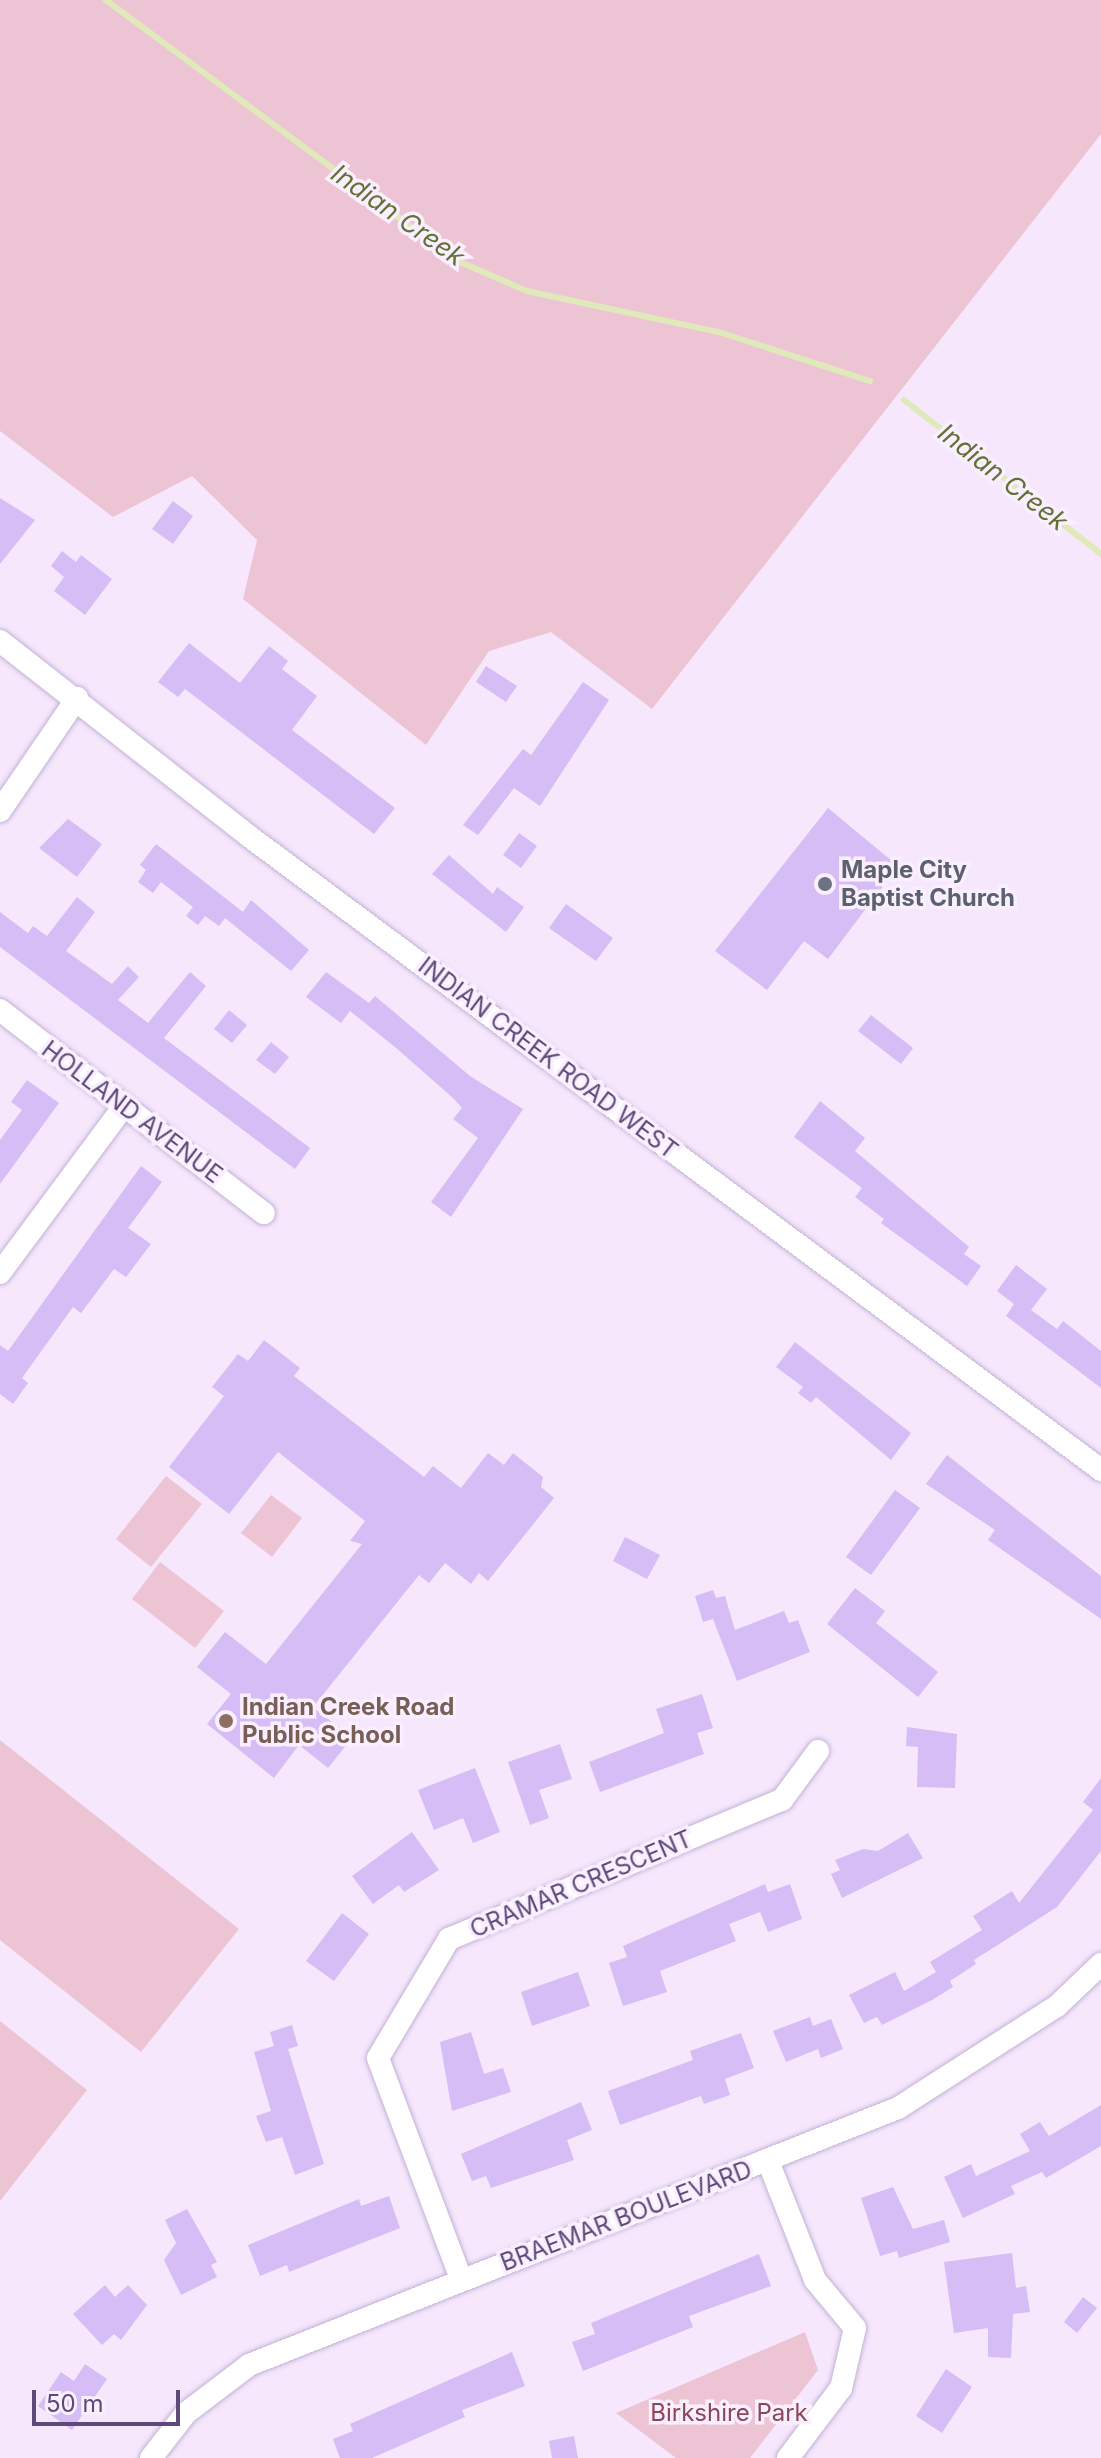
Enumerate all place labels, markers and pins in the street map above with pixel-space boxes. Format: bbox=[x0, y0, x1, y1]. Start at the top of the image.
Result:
place label: Maple City Baptist Church bbox=[841, 856, 1015, 912]
marker: Maple City Baptist Church bbox=[816, 875, 834, 893]
place label: Indian Creek Road Public School bbox=[242, 1693, 454, 1749]
marker: Indian Creek Road Public School bbox=[217, 1712, 235, 1730]

